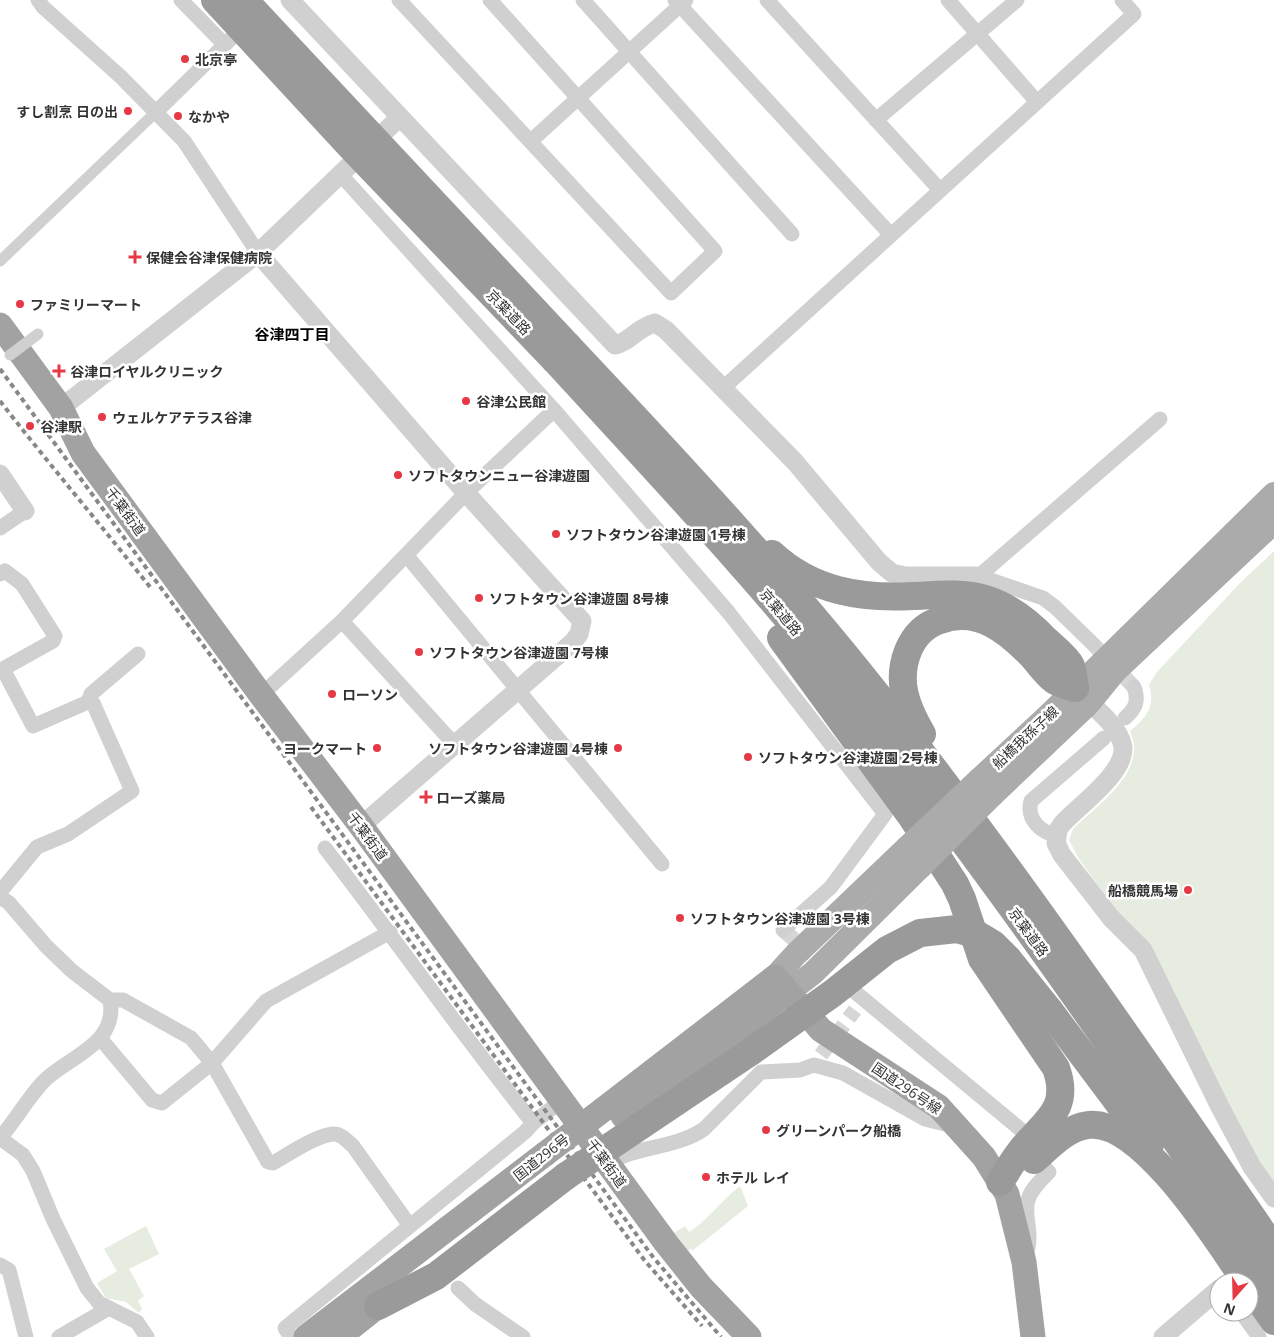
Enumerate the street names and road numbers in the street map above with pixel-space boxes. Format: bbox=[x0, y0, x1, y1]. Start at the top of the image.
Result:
street label: 京葉道路 bbox=[483, 285, 535, 339]
street label: 千葉街道 bbox=[102, 483, 150, 539]
street label: 京葉道路 bbox=[756, 584, 806, 640]
street label: 船橋我孫子線 bbox=[988, 701, 1062, 773]
street label: 千葉街道 bbox=[344, 808, 392, 864]
street label: 京葉道路 bbox=[1005, 904, 1053, 960]
street label: 国道296号線 bbox=[869, 1058, 945, 1118]
street label: 国道296号 bbox=[509, 1129, 573, 1185]
street label: 千葉街道 bbox=[583, 1135, 631, 1191]

